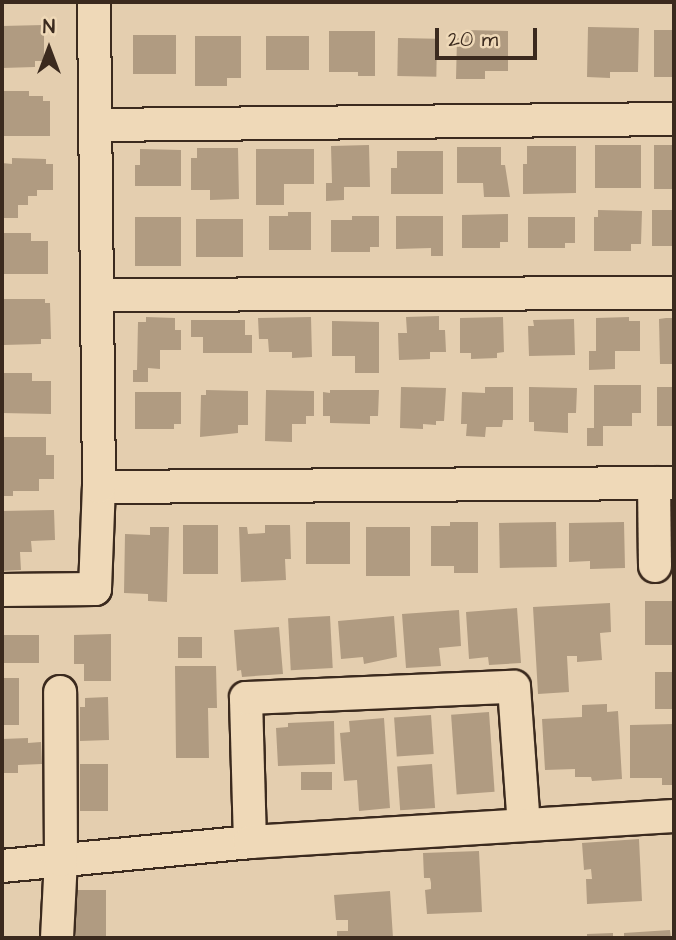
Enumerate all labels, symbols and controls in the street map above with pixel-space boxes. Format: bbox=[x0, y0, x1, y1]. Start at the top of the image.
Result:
north arrow bbox=[14, 14, 84, 84]
text: N bbox=[43, 14, 55, 41]
scale bar bbox=[438, 14, 540, 58]
text: 20 m bbox=[448, 25, 498, 54]

